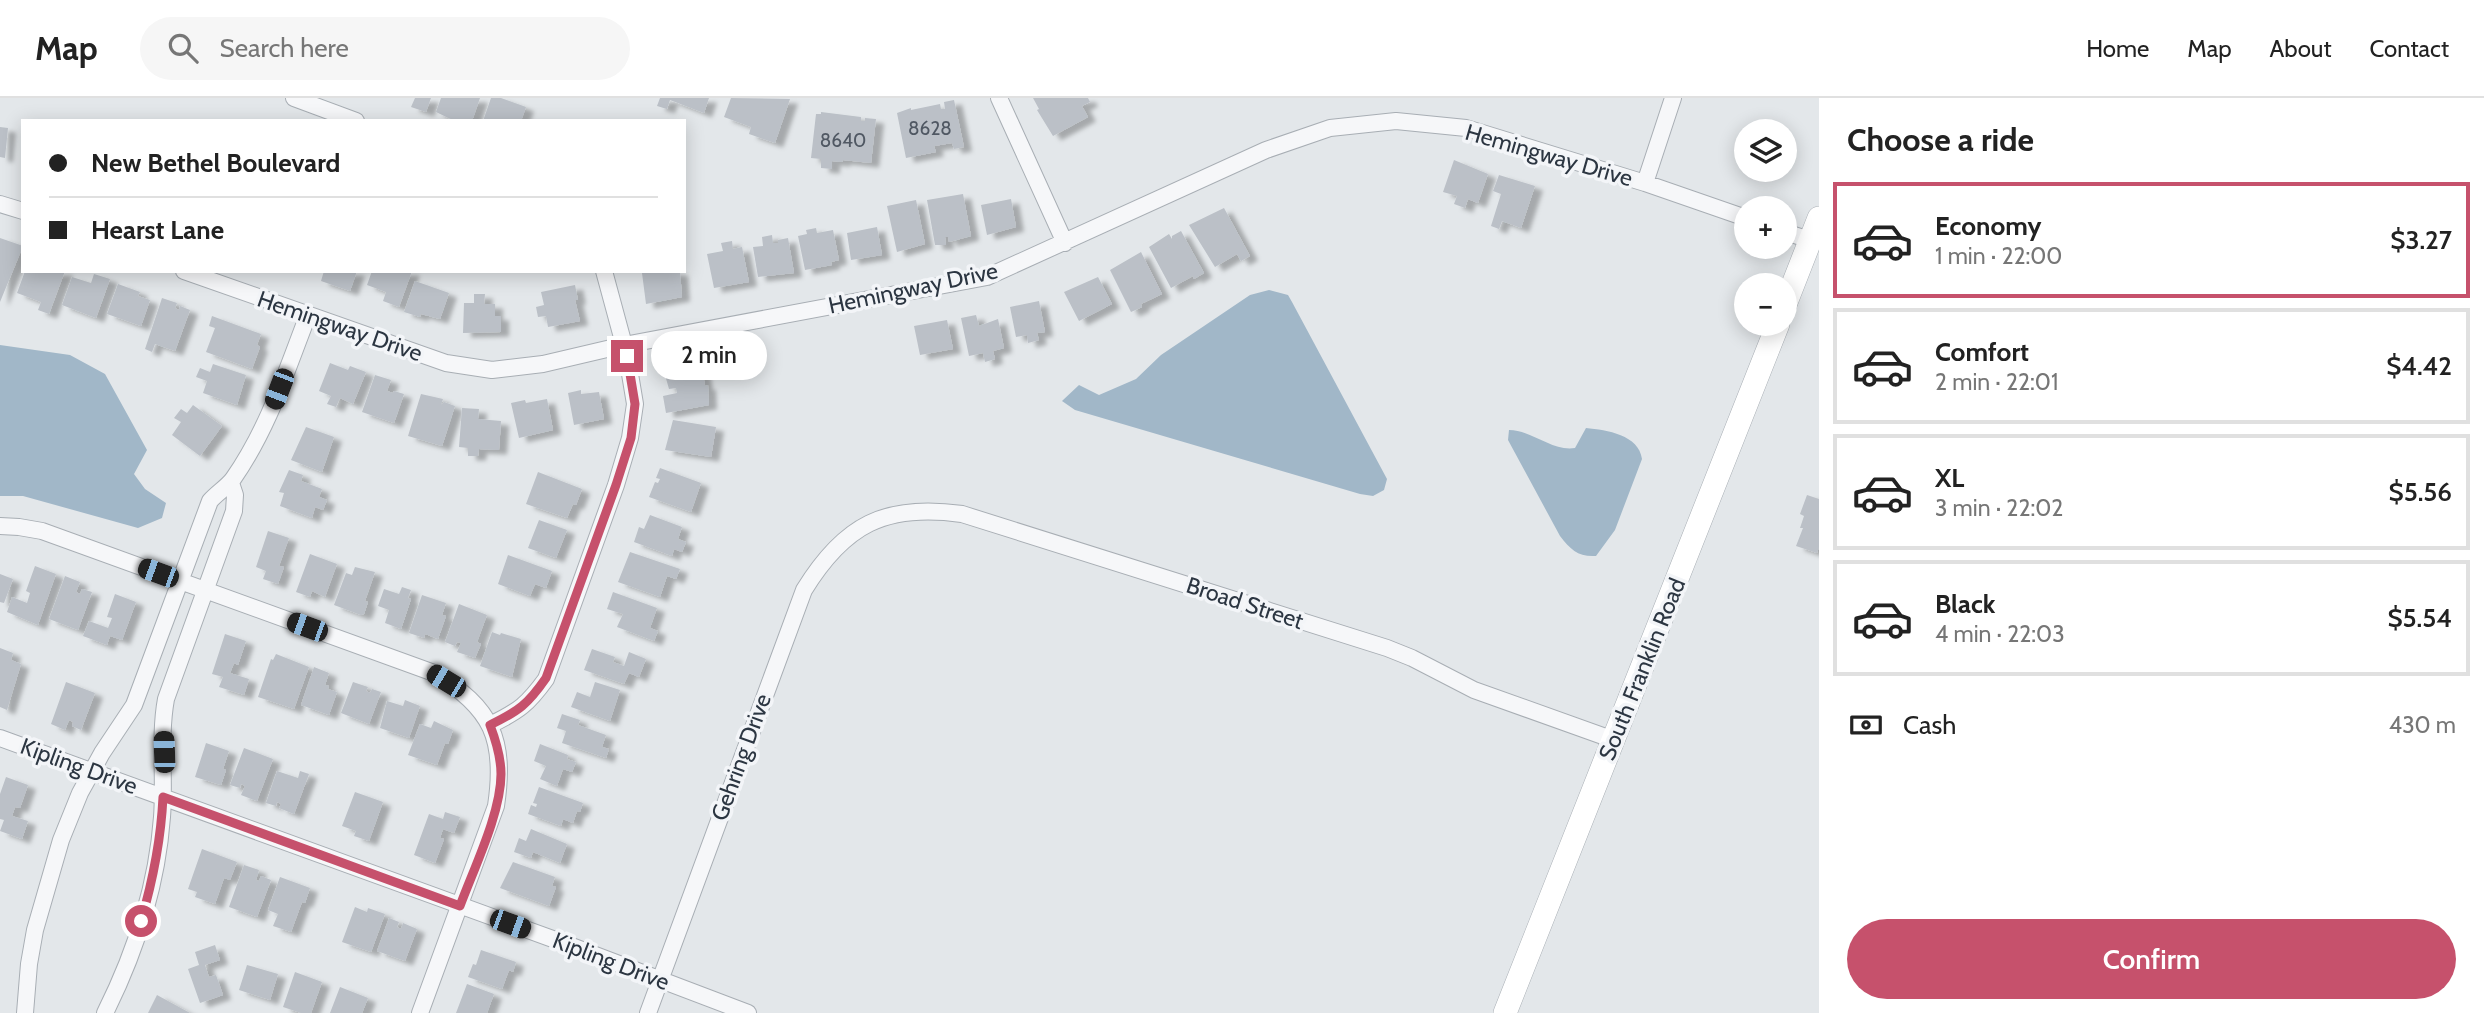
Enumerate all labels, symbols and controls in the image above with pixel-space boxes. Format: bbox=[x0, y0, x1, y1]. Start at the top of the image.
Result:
search box bbox=[140, 17, 630, 80]
text: Map bbox=[35, 28, 98, 68]
icon: search bbox=[164, 29, 202, 67]
text: Search here bbox=[220, 32, 349, 64]
text: Home bbox=[2086, 34, 2149, 63]
text: Map bbox=[2187, 34, 2232, 63]
text: About bbox=[2270, 34, 2332, 63]
text: Contact bbox=[2370, 34, 2449, 63]
house number: 8628 bbox=[908, 117, 952, 140]
street label: Hemingway Drive bbox=[1462, 118, 1636, 192]
map controls bbox=[1734, 119, 1797, 336]
button: layers bbox=[1734, 119, 1797, 182]
text: Choose a ride bbox=[1847, 120, 2034, 159]
house number: 8640 bbox=[820, 129, 866, 152]
text: New Bethel Boulevard bbox=[91, 147, 340, 179]
button: + bbox=[1734, 196, 1797, 259]
icon: car bbox=[1851, 209, 1914, 272]
text: Economy bbox=[1935, 210, 2041, 242]
text: Hearst Lane bbox=[91, 214, 224, 246]
text: $3.27 bbox=[2390, 224, 2452, 256]
text: 1 min · 22:00 bbox=[1935, 242, 2062, 270]
street label: Hemingway Drive bbox=[826, 256, 1001, 320]
button: − bbox=[1734, 273, 1797, 336]
street label: Hemingway Drive bbox=[254, 285, 426, 367]
callout: 2 min bbox=[652, 331, 767, 380]
icon: car bbox=[1851, 335, 1914, 398]
text: Comfort bbox=[1935, 336, 2029, 368]
route end bbox=[611, 340, 643, 372]
text: 2 min bbox=[681, 341, 737, 369]
text: $4.42 bbox=[2386, 350, 2452, 382]
car bbox=[262, 366, 297, 412]
text: 2 min · 22:01 bbox=[1935, 368, 2058, 396]
icon: car bbox=[1851, 461, 1914, 524]
text: XL bbox=[1935, 462, 1964, 494]
text: $5.56 bbox=[2389, 476, 2452, 508]
text: 3 min · 22:02 bbox=[1935, 494, 2063, 522]
car bbox=[135, 556, 182, 590]
street label: Broad Street bbox=[1183, 571, 1307, 635]
street label: South Franklin Road bbox=[1593, 574, 1691, 764]
icon: car bbox=[1851, 587, 1914, 650]
text: Black bbox=[1935, 588, 1995, 620]
text: $5.54 bbox=[2387, 602, 2452, 634]
car bbox=[284, 610, 331, 644]
text: 4 min · 22:03 bbox=[1935, 620, 2065, 648]
car bbox=[423, 661, 470, 701]
street label: Gehring Drive bbox=[705, 690, 777, 824]
icon: cash bbox=[1847, 706, 1885, 744]
text: Cash bbox=[1903, 709, 1956, 741]
text: 430 m bbox=[2389, 711, 2456, 739]
car bbox=[153, 731, 176, 773]
street label: Kipling Drive bbox=[17, 732, 142, 800]
route start bbox=[125, 905, 157, 937]
car bbox=[487, 907, 534, 941]
button: Confirm bbox=[1847, 919, 2456, 999]
street label: Kipling Drive bbox=[549, 926, 673, 996]

